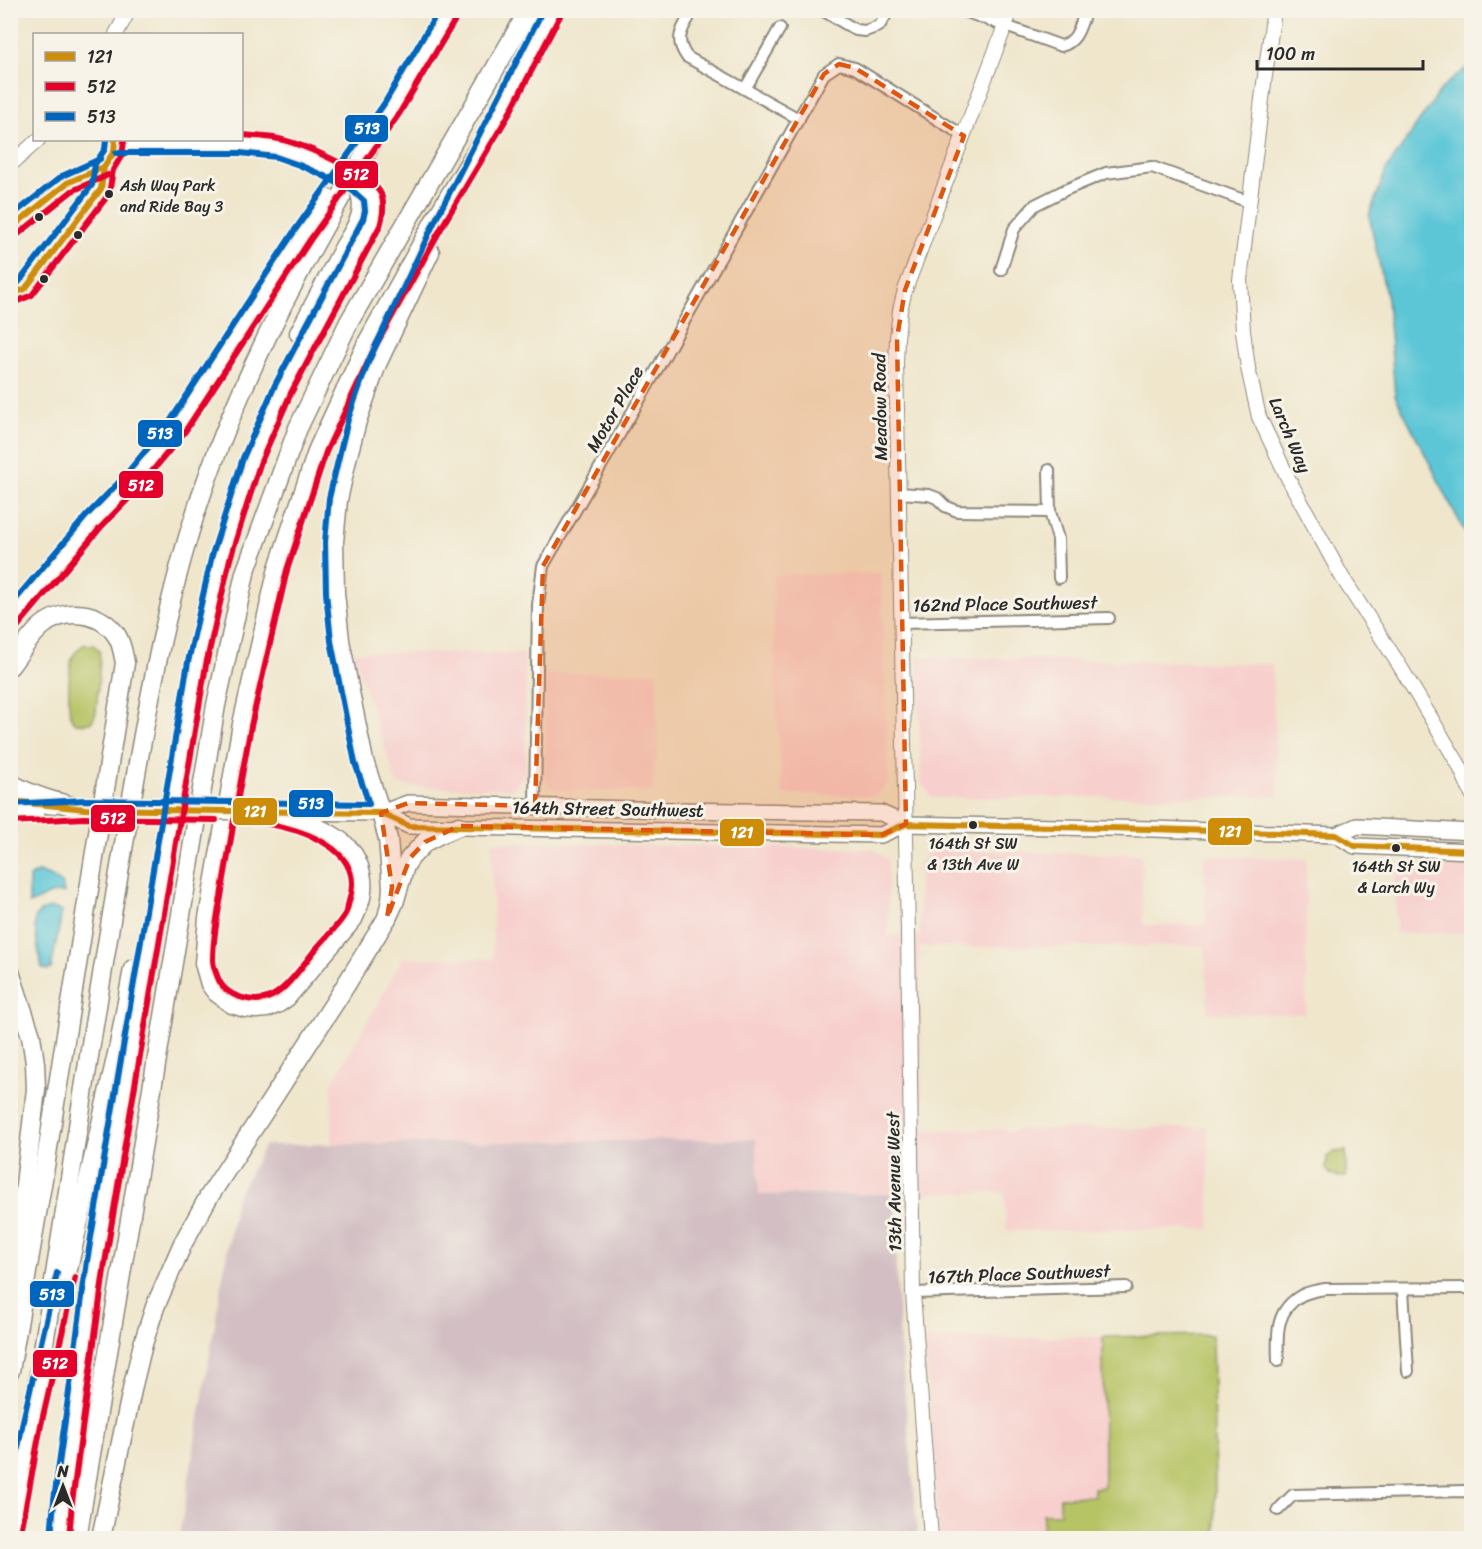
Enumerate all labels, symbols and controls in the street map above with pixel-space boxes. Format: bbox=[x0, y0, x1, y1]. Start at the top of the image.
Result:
legend bbox=[33, 33, 243, 141]
scale bar bbox=[1257, 33, 1424, 71]
text: 100 m bbox=[1266, 38, 1315, 70]
text: 121 bbox=[87, 41, 113, 73]
text: 512 bbox=[87, 71, 116, 103]
text: 513 bbox=[87, 101, 116, 133]
line badge: 513 bbox=[344, 114, 389, 143]
text: 513 bbox=[354, 114, 380, 143]
line badge: 512 bbox=[334, 160, 379, 189]
text: 512 bbox=[343, 160, 370, 189]
place label: Ash Way Park and Ride Bay 3 bbox=[119, 171, 223, 221]
marker: Ash Way Park and Ride Bay 3 bbox=[103, 188, 115, 200]
unlabelled marker bbox=[33, 211, 45, 223]
unlabelled marker bbox=[72, 229, 84, 241]
unlabelled marker bbox=[38, 273, 50, 285]
street label: Meadow Road bbox=[863, 352, 897, 461]
street label: Motor Place bbox=[577, 359, 653, 459]
street label: Larch Way bbox=[1260, 392, 1321, 479]
line badge: 513 bbox=[137, 419, 183, 448]
text: 513 bbox=[147, 419, 173, 448]
line badge: 512 bbox=[118, 470, 164, 499]
text: 512 bbox=[128, 471, 155, 500]
street label: 162nd Place Southwest bbox=[912, 586, 1098, 622]
line badge: 513 bbox=[288, 789, 334, 818]
text: 513 bbox=[298, 789, 324, 818]
street label: 164th Street Southwest bbox=[512, 791, 704, 827]
line badge: 121 bbox=[232, 797, 278, 826]
text: 121 bbox=[244, 797, 267, 826]
line badge: 512 bbox=[90, 804, 136, 833]
text: 512 bbox=[100, 804, 127, 833]
line badge: 121 bbox=[1207, 817, 1253, 846]
text: 121 bbox=[1219, 817, 1242, 846]
line badge: 121 bbox=[719, 818, 765, 847]
text: 121 bbox=[731, 818, 754, 847]
marker: 164th St SW & 13th Ave W bbox=[967, 819, 979, 831]
place label: 164th St SW & 13th Ave W bbox=[927, 829, 1020, 879]
marker: 164th St SW & Larch Wy bbox=[1390, 842, 1402, 854]
place label: 164th St SW & Larch Wy bbox=[1352, 852, 1441, 902]
street label: 13th Avenue West bbox=[877, 1111, 911, 1252]
street label: 167th Place Southwest bbox=[927, 1255, 1112, 1293]
line badge: 513 bbox=[29, 1280, 75, 1308]
text: 513 bbox=[39, 1280, 65, 1309]
line badge: 512 bbox=[32, 1349, 78, 1378]
text: 512 bbox=[42, 1349, 69, 1378]
north arrow bbox=[33, 1456, 93, 1516]
text: N bbox=[56, 1457, 69, 1486]

